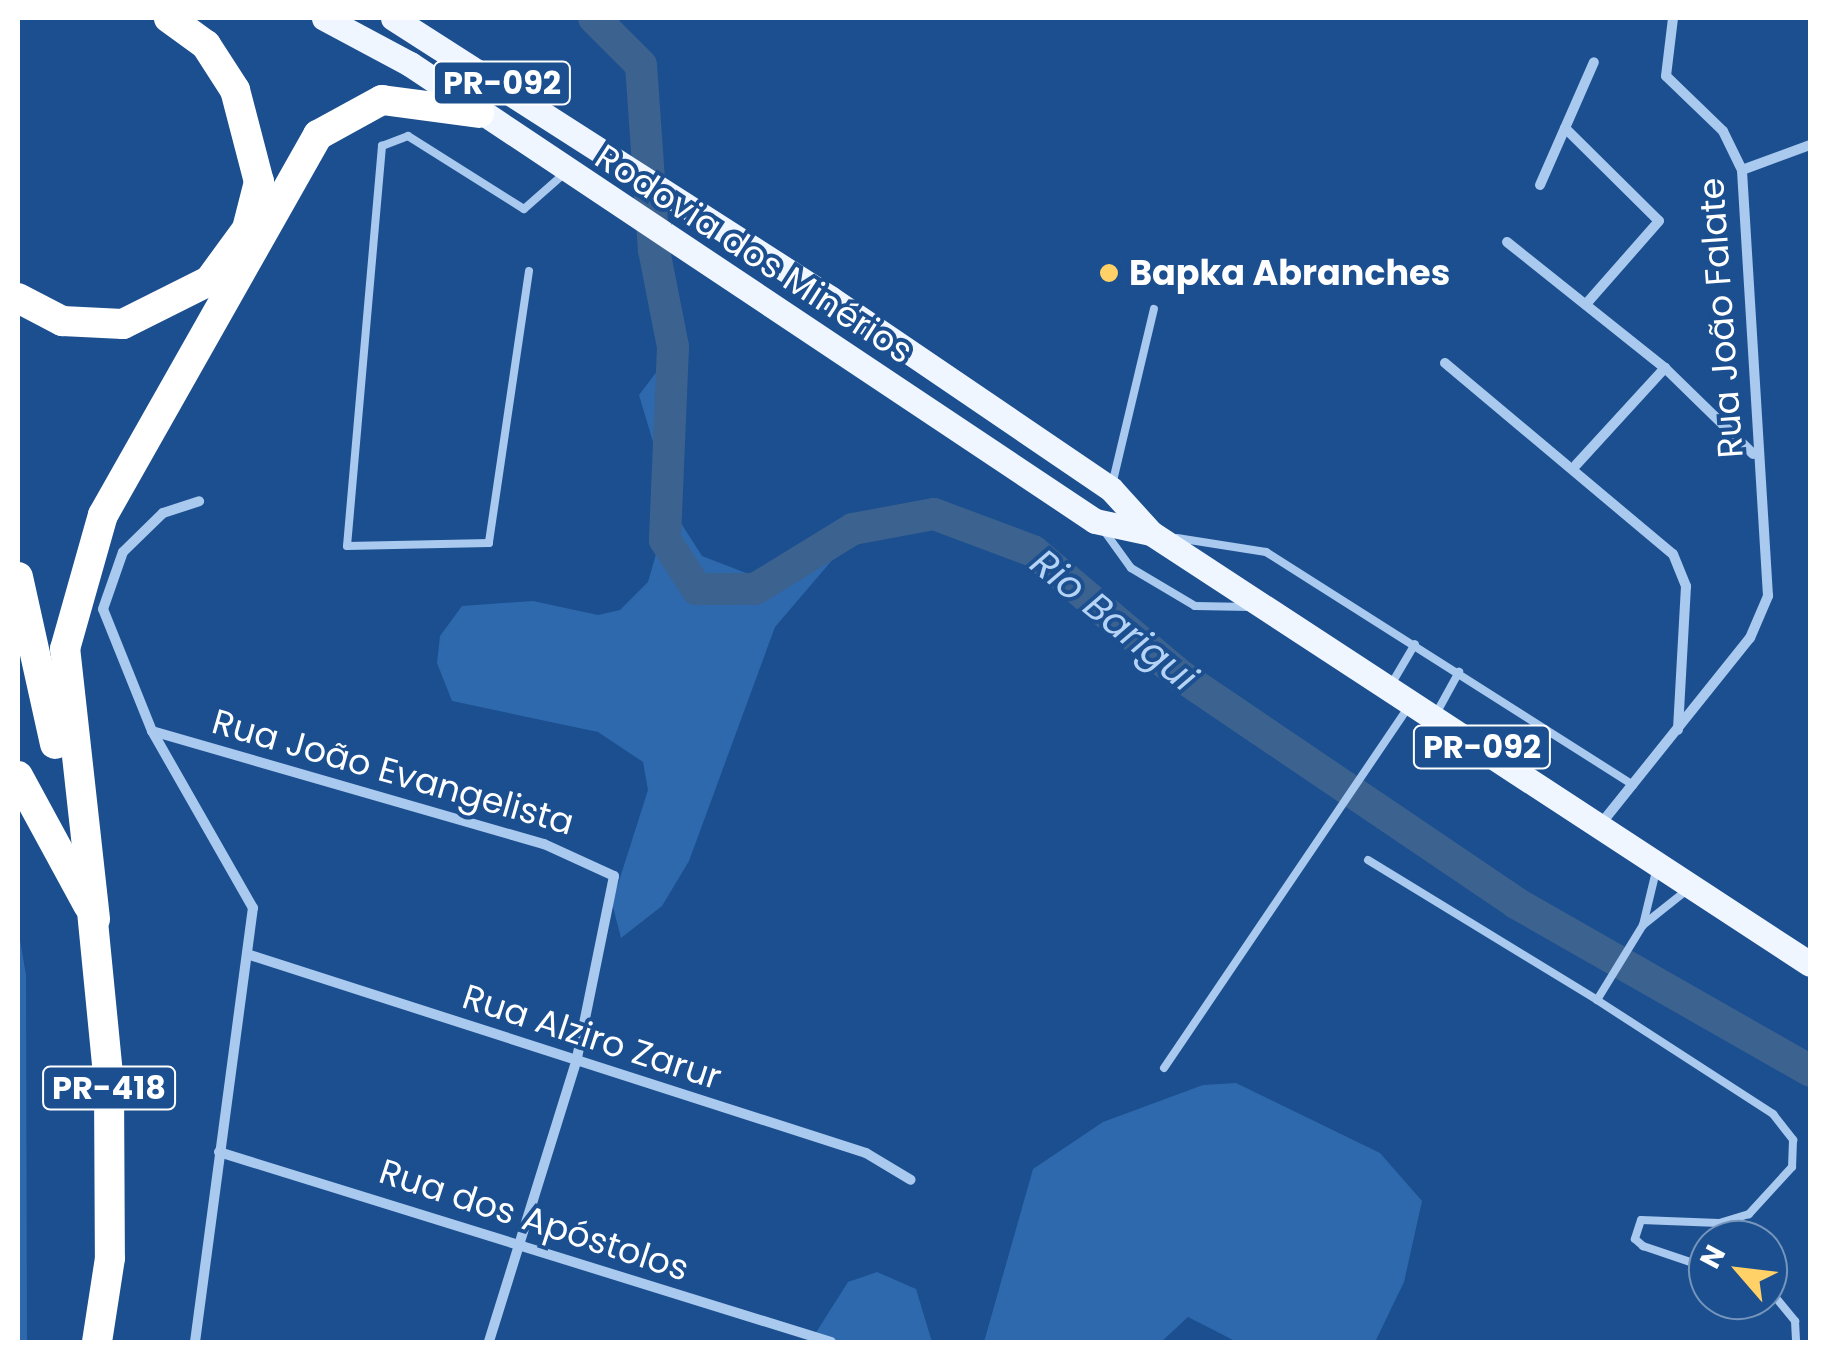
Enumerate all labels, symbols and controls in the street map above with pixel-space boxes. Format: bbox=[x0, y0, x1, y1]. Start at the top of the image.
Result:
road number: PR-092 bbox=[432, 56, 572, 110]
street label: Rodovia dos Minérios bbox=[587, 136, 921, 372]
street label: Rua João Falate bbox=[1690, 176, 1752, 460]
place label: Bapka Abranches bbox=[1129, 252, 1450, 294]
marker: Bapka Abranches bbox=[1098, 262, 1120, 284]
water label: Rio Barigui bbox=[1022, 539, 1206, 701]
street label: Rua João Evangelista bbox=[207, 700, 579, 844]
road number: PR-092 bbox=[1412, 720, 1552, 774]
street label: Rua Alziro Zarur bbox=[457, 975, 727, 1099]
road number: PR-418 bbox=[42, 1061, 176, 1115]
street label: Rua dos Apóstolos bbox=[374, 1150, 694, 1290]
north arrow bbox=[1688, 1220, 1788, 1320]
text: N bbox=[1691, 1238, 1735, 1275]

